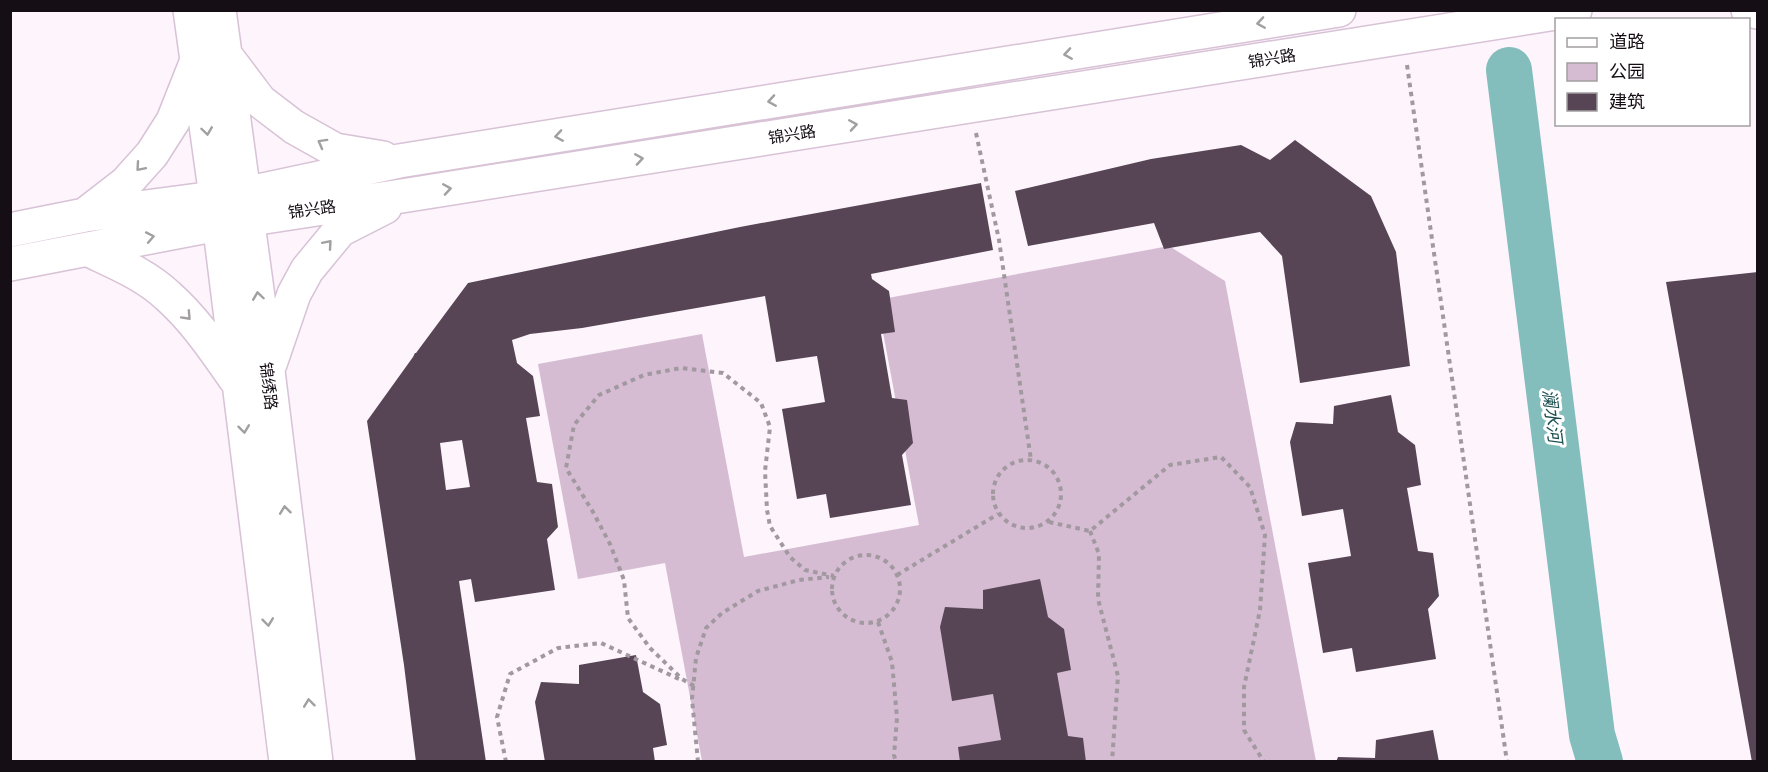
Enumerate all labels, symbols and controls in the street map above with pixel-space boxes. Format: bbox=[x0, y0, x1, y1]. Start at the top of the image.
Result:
one-way arrow bbox=[1256, 16, 1266, 29]
legend bbox=[1555, 18, 1750, 126]
text: 道路 bbox=[1609, 27, 1645, 54]
street label: 锦兴路 bbox=[1246, 41, 1297, 73]
one-way arrow bbox=[1064, 47, 1074, 60]
text: 公园 bbox=[1609, 57, 1645, 84]
text: 建筑 bbox=[1609, 87, 1645, 114]
one-way arrow bbox=[767, 95, 777, 107]
street label: 锦兴路 bbox=[766, 117, 817, 149]
one-way arrow bbox=[848, 119, 857, 131]
one-way arrow bbox=[200, 126, 212, 135]
one-way arrow bbox=[554, 129, 563, 141]
one-way arrow bbox=[318, 139, 329, 150]
one-way arrow bbox=[635, 153, 644, 165]
one-way arrow bbox=[136, 161, 147, 171]
one-way arrow bbox=[441, 183, 451, 196]
street label: 锦兴路 bbox=[286, 193, 337, 223]
one-way arrow bbox=[145, 231, 155, 244]
one-way arrow bbox=[321, 240, 332, 251]
one-way arrow bbox=[252, 291, 264, 300]
one-way arrow bbox=[180, 309, 191, 319]
street label: 锦绣路 bbox=[255, 361, 285, 411]
water label: 澜水河 bbox=[1537, 387, 1571, 447]
one-way arrow bbox=[237, 424, 249, 433]
one-way arrow bbox=[279, 505, 291, 514]
one-way arrow bbox=[261, 617, 274, 627]
one-way arrow bbox=[303, 699, 315, 708]

